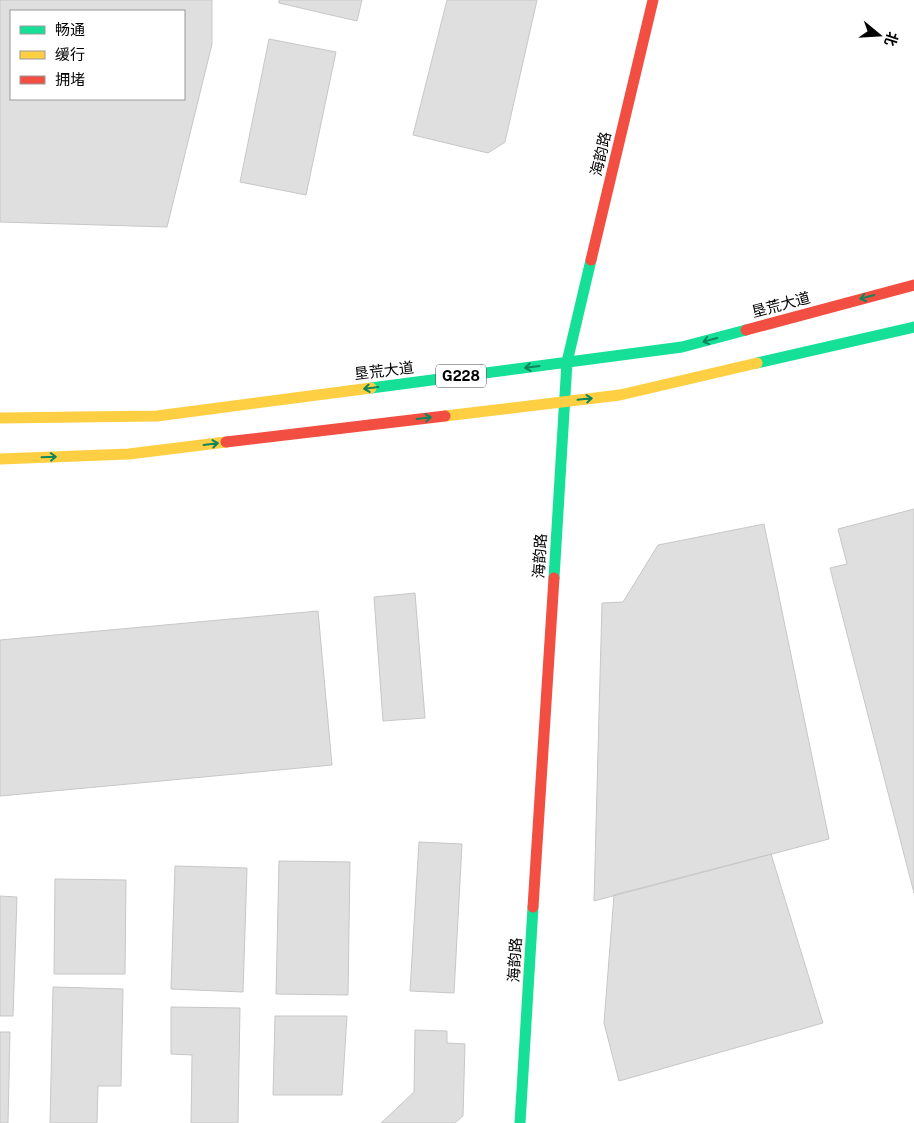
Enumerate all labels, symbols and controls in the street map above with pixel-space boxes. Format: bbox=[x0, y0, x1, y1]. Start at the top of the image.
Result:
legend bbox=[10, 10, 185, 100]
north arrow bbox=[854, 10, 904, 60]
text: 畅通 bbox=[55, 21, 85, 38]
text: 北 bbox=[882, 30, 901, 48]
text: 缓行 bbox=[55, 46, 85, 63]
text: 拥堵 bbox=[55, 71, 85, 88]
street label: 海韵路 bbox=[587, 130, 614, 178]
street label: 垦荒大道 bbox=[750, 289, 812, 320]
one-way arrow bbox=[859, 293, 875, 303]
one-way arrow bbox=[703, 335, 719, 345]
street label: 垦荒大道 bbox=[353, 358, 415, 383]
one-way arrow bbox=[525, 362, 541, 372]
road number: G228 bbox=[436, 364, 486, 388]
one-way arrow bbox=[364, 383, 380, 393]
one-way arrow bbox=[577, 394, 593, 404]
one-way arrow bbox=[416, 413, 432, 423]
one-way arrow bbox=[202, 439, 218, 449]
one-way arrow bbox=[40, 452, 56, 462]
street label: 海韵路 bbox=[530, 533, 549, 579]
street label: 海韵路 bbox=[505, 937, 524, 983]

